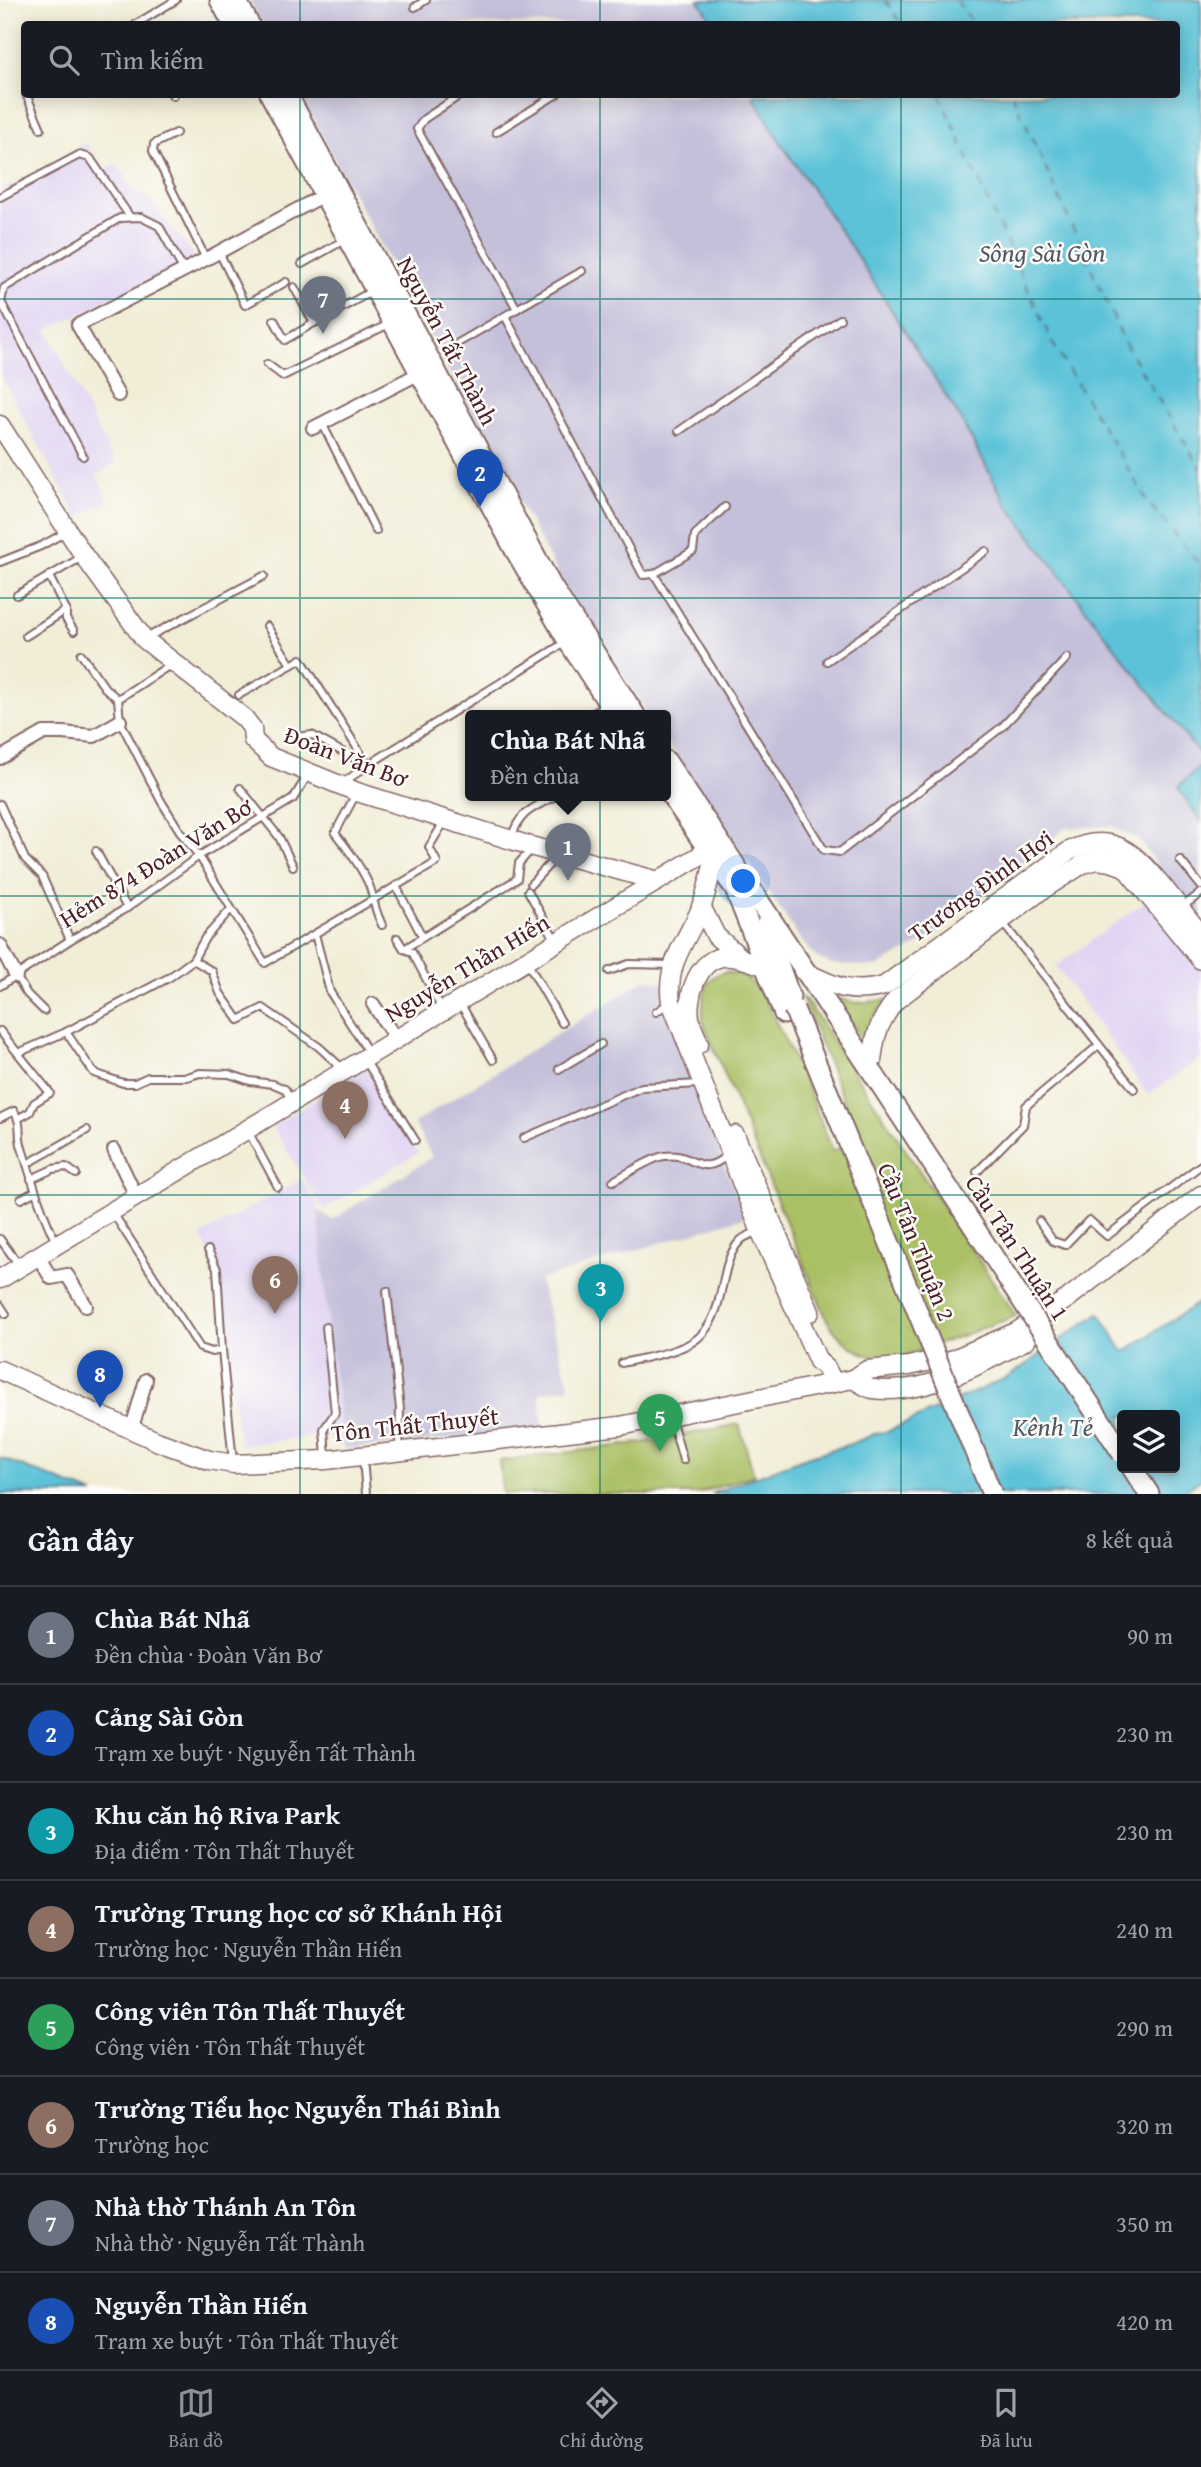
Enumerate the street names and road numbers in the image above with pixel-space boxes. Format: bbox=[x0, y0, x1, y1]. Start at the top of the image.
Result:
street label: Nguyễn Tất Thành bbox=[388, 250, 507, 432]
street label: Đoàn Văn Bơ bbox=[279, 717, 414, 796]
street label: Hẻm 874 Đoàn Văn Bơ bbox=[52, 789, 260, 936]
street label: Trương Đình Hợi bbox=[901, 821, 1061, 950]
street label: Nguyễn Thần Hiến bbox=[378, 904, 556, 1031]
street label: Cầu Tân Thuận 2 bbox=[869, 1157, 964, 1326]
street label: Cầu Tân Thuận 1 bbox=[957, 1168, 1078, 1328]
street label: Tôn Thất Thuyết bbox=[330, 1398, 501, 1451]

